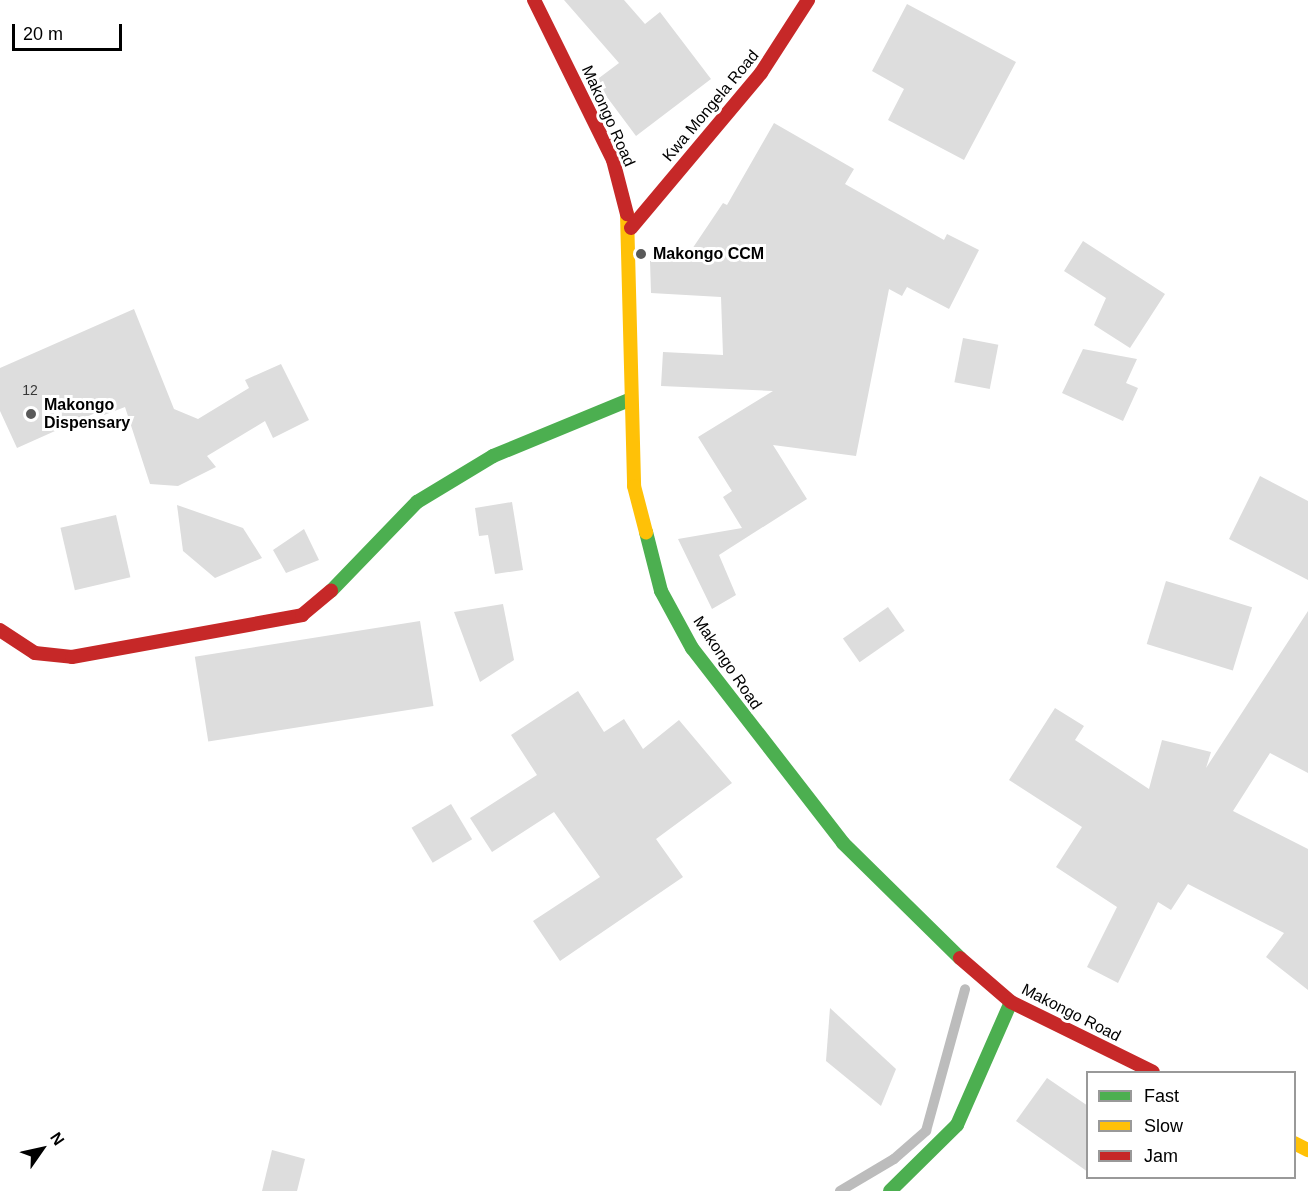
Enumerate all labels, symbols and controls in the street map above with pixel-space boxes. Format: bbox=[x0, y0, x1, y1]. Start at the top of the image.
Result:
scale bar bbox=[15, 12, 124, 50]
text: 20 m bbox=[23, 24, 63, 44]
street label: Kwa Mongela Road bbox=[659, 46, 763, 166]
street label: Makongo Road bbox=[577, 63, 639, 169]
place label: Makongo CCM bbox=[653, 244, 764, 264]
marker: Makongo CCM bbox=[634, 247, 648, 261]
house number: 12 bbox=[22, 382, 38, 398]
place label: Makongo Dispensary bbox=[44, 395, 130, 433]
marker: Makongo Dispensary bbox=[22, 405, 40, 423]
street label: Makongo Road bbox=[689, 613, 765, 713]
street label: Makongo Road bbox=[1018, 980, 1124, 1046]
legend bbox=[1086, 1071, 1296, 1179]
text: Fast bbox=[1144, 1086, 1179, 1106]
text: Slow bbox=[1144, 1116, 1183, 1136]
north arrow bbox=[12, 1119, 72, 1179]
text: N bbox=[47, 1129, 68, 1148]
text: Jam bbox=[1144, 1146, 1178, 1166]

